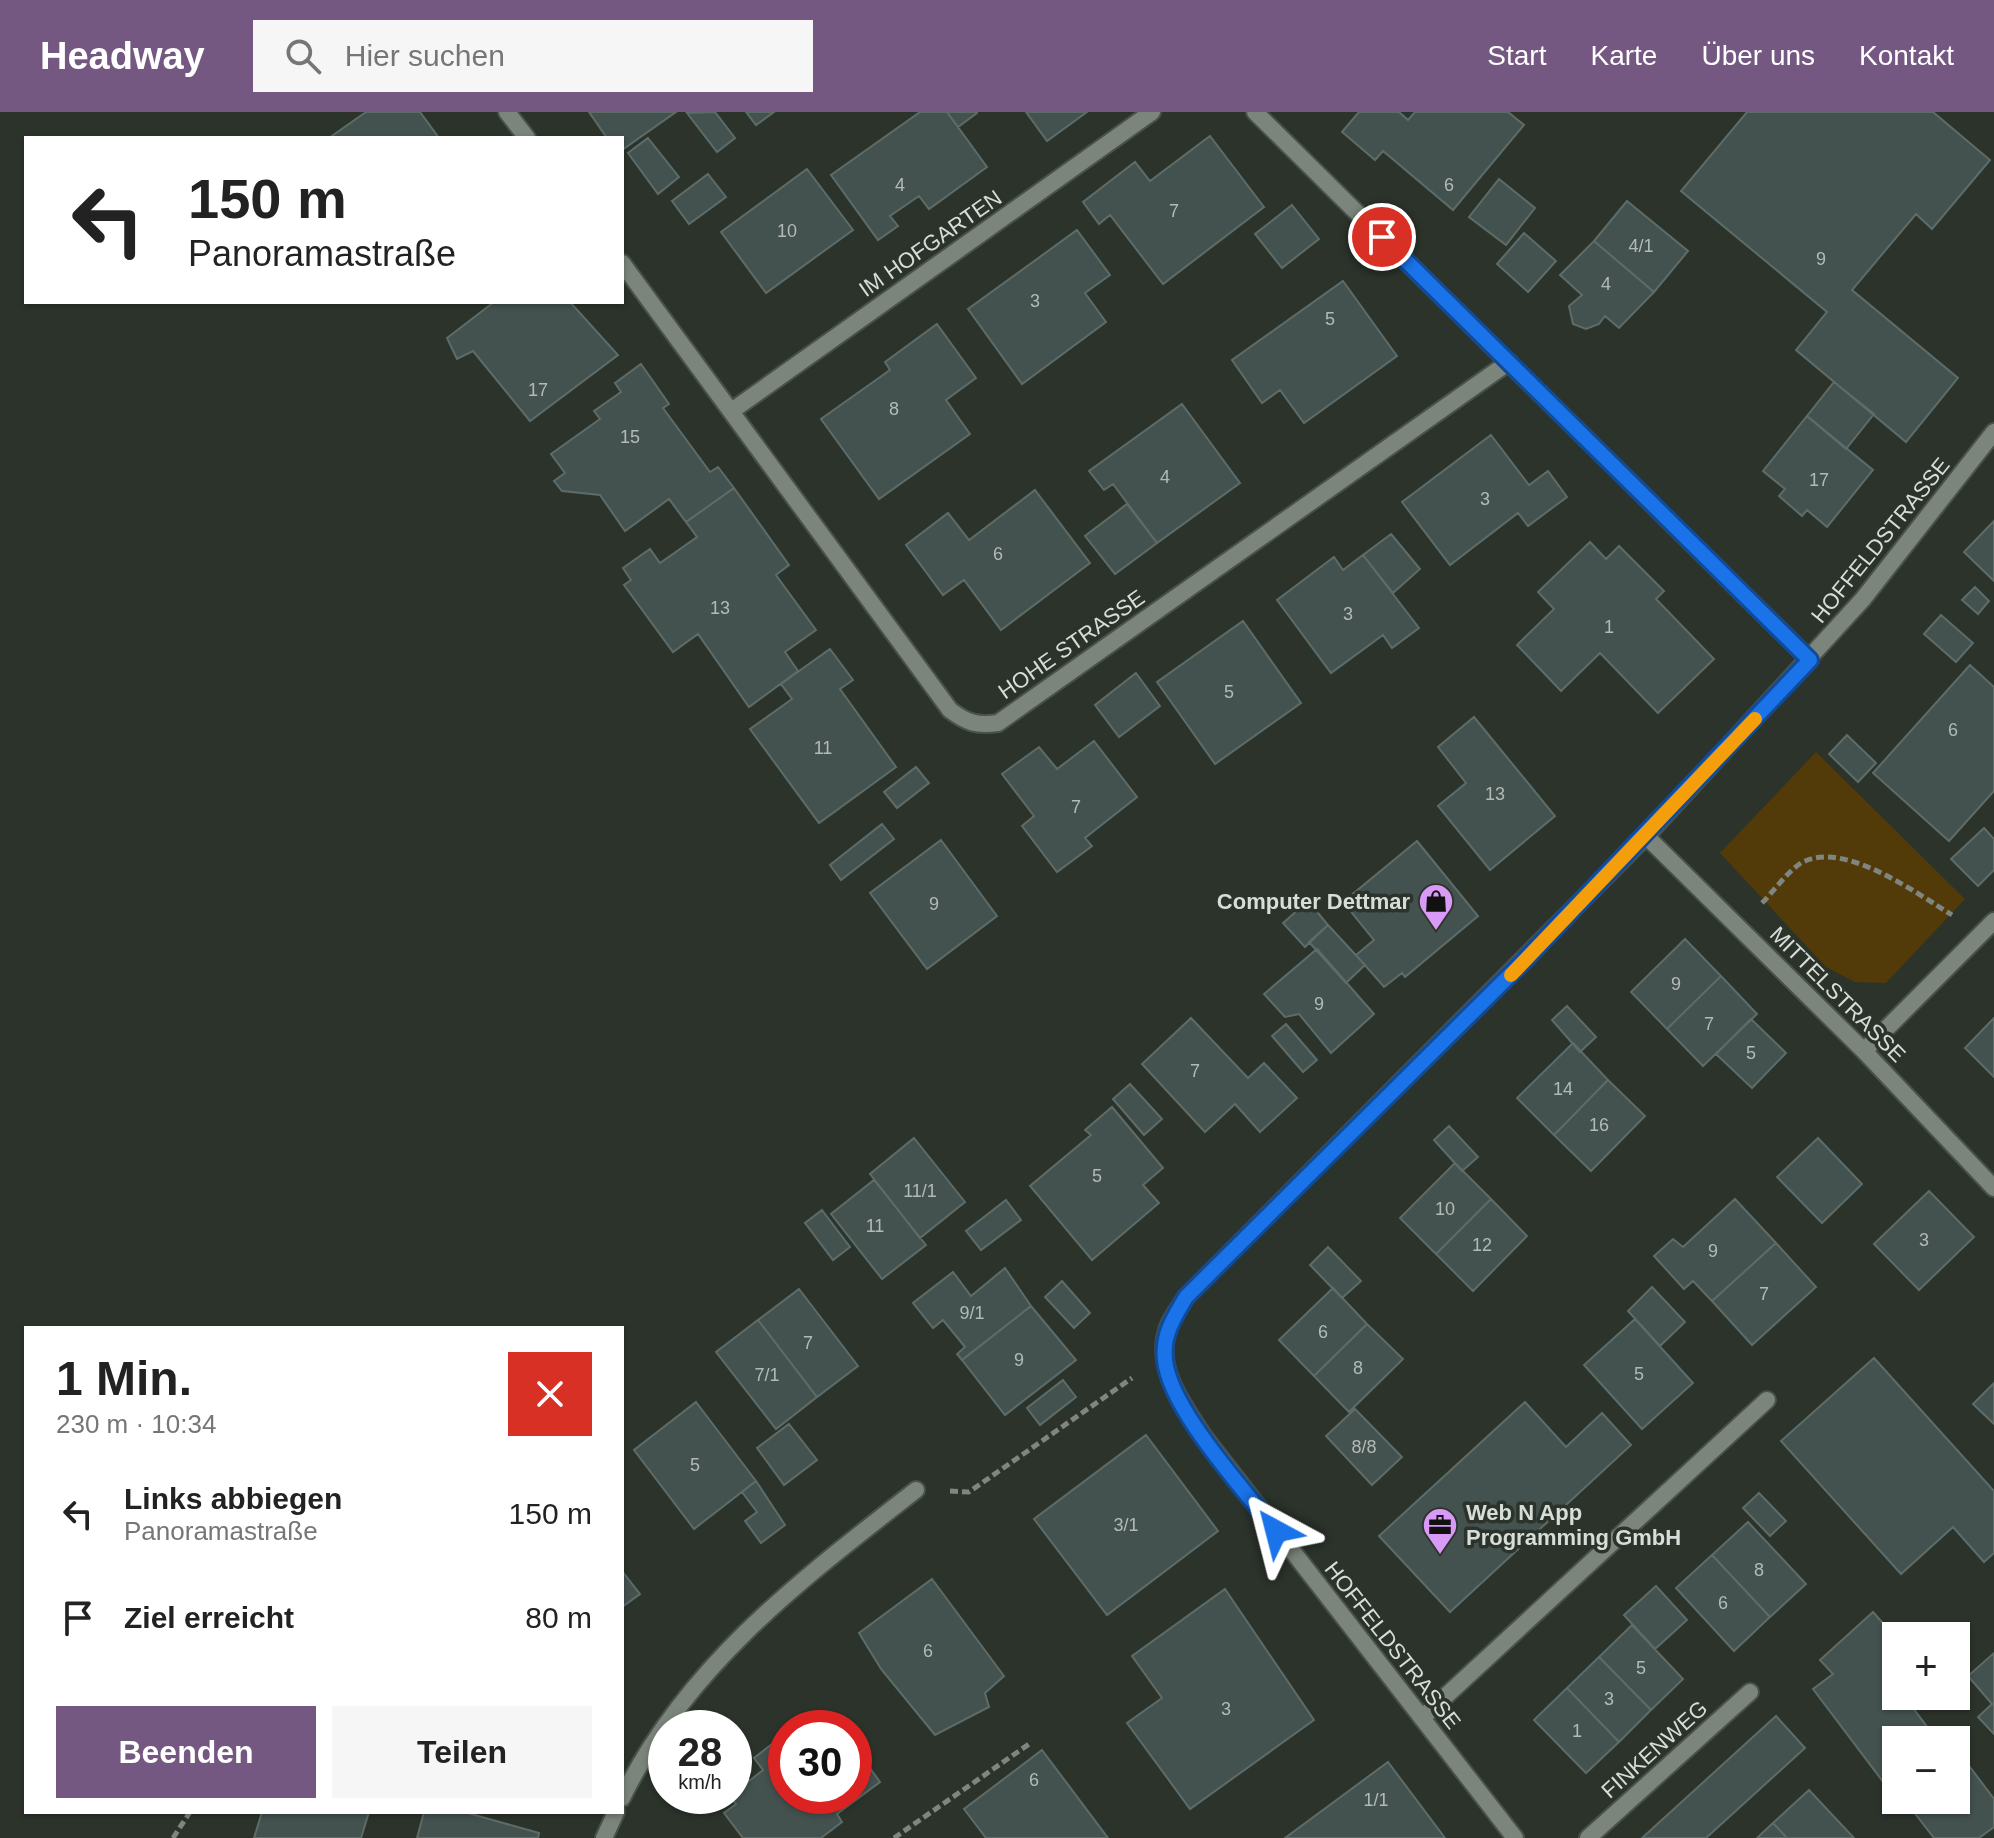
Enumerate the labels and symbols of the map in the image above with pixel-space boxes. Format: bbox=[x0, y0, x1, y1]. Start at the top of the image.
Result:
house number: 4 bbox=[895, 175, 905, 195]
house number: 6 bbox=[1444, 175, 1454, 195]
street label: IM HOFGARTEN bbox=[854, 185, 1006, 302]
house number: 7 bbox=[1169, 201, 1179, 221]
pin bbox=[1348, 203, 1416, 271]
house number: 10 bbox=[777, 221, 797, 241]
house number: 4/1 bbox=[1628, 236, 1654, 256]
house number: 9 bbox=[1816, 249, 1826, 269]
house number: 4 bbox=[1601, 274, 1611, 294]
house number: 3 bbox=[1030, 291, 1040, 311]
house number: 5 bbox=[1325, 309, 1335, 329]
house number: 17 bbox=[528, 380, 548, 400]
house number: 8 bbox=[889, 399, 899, 419]
house number: 15 bbox=[620, 427, 640, 447]
street label: HOFFELDSTRASSE bbox=[1806, 453, 1955, 628]
house number: 4 bbox=[1160, 467, 1170, 487]
house number: 17 bbox=[1809, 470, 1829, 490]
house number: 3 bbox=[1480, 489, 1490, 509]
house number: 6 bbox=[993, 544, 1003, 564]
street label: HOHE STRASSE bbox=[994, 585, 1149, 704]
house number: 13 bbox=[710, 598, 730, 618]
house number: 3 bbox=[1343, 604, 1353, 624]
house number: 1 bbox=[1604, 617, 1614, 637]
house number: 5 bbox=[1224, 682, 1234, 702]
house number: 6 bbox=[1948, 720, 1958, 740]
house number: 11 bbox=[814, 738, 832, 758]
house number: 13 bbox=[1485, 784, 1505, 804]
house number: 7 bbox=[1071, 797, 1081, 817]
shop icon: Computer Dettmar bbox=[1417, 882, 1455, 932]
place label: Computer Dettmar bbox=[1217, 889, 1410, 914]
house number: 9 bbox=[929, 894, 939, 914]
street label: MITTELSTRASSE bbox=[1765, 922, 1910, 1067]
house number: 9 bbox=[1671, 974, 1681, 994]
house number: 9 bbox=[1314, 994, 1324, 1014]
house number: 7 bbox=[1704, 1014, 1714, 1034]
house number: 5 bbox=[1746, 1043, 1756, 1063]
house number: 7 bbox=[1190, 1061, 1200, 1081]
house number: 14 bbox=[1553, 1079, 1573, 1099]
house number: 16 bbox=[1589, 1115, 1609, 1135]
house number: 5 bbox=[1092, 1166, 1102, 1186]
house number: 11/1 bbox=[903, 1181, 937, 1201]
house number: 10 bbox=[1435, 1199, 1455, 1219]
house number: 11 bbox=[866, 1216, 884, 1236]
house number: 3 bbox=[1919, 1230, 1929, 1250]
house number: 12 bbox=[1472, 1235, 1492, 1255]
house number: 9 bbox=[1708, 1241, 1718, 1261]
house number: 7 bbox=[1759, 1284, 1769, 1304]
house number: 9/1 bbox=[959, 1303, 985, 1323]
house number: 6 bbox=[1318, 1322, 1328, 1342]
house number: 7 bbox=[803, 1333, 813, 1353]
house number: 9 bbox=[1014, 1350, 1024, 1370]
house number: 8 bbox=[1353, 1358, 1363, 1378]
house number: 5 bbox=[1634, 1364, 1644, 1384]
house number: 7/1 bbox=[754, 1365, 780, 1385]
house number: 8/8 bbox=[1351, 1437, 1377, 1457]
house number: 5 bbox=[690, 1455, 700, 1475]
position arrow bbox=[1234, 1489, 1318, 1573]
place label: Web N App Programming GmbH bbox=[1466, 1500, 1681, 1550]
office icon: Web N App Programming GmbH bbox=[1421, 1506, 1459, 1556]
house number: 3/1 bbox=[1113, 1515, 1139, 1535]
street label: HOFFELDSTRASSE bbox=[1320, 1557, 1466, 1734]
house number: 8 bbox=[1754, 1560, 1764, 1580]
house number: 6 bbox=[1718, 1593, 1728, 1613]
house number: 6 bbox=[923, 1641, 933, 1661]
house number: 5 bbox=[1636, 1658, 1646, 1678]
house number: 3 bbox=[1604, 1689, 1614, 1709]
street label: FINKENWEG bbox=[1596, 1696, 1712, 1803]
house number: 3 bbox=[1221, 1699, 1231, 1719]
speed limit sign: 30 bbox=[768, 1710, 872, 1814]
house number: 1 bbox=[1572, 1721, 1582, 1741]
house number: 6 bbox=[1029, 1770, 1039, 1790]
house number: 1/1 bbox=[1363, 1790, 1389, 1810]

